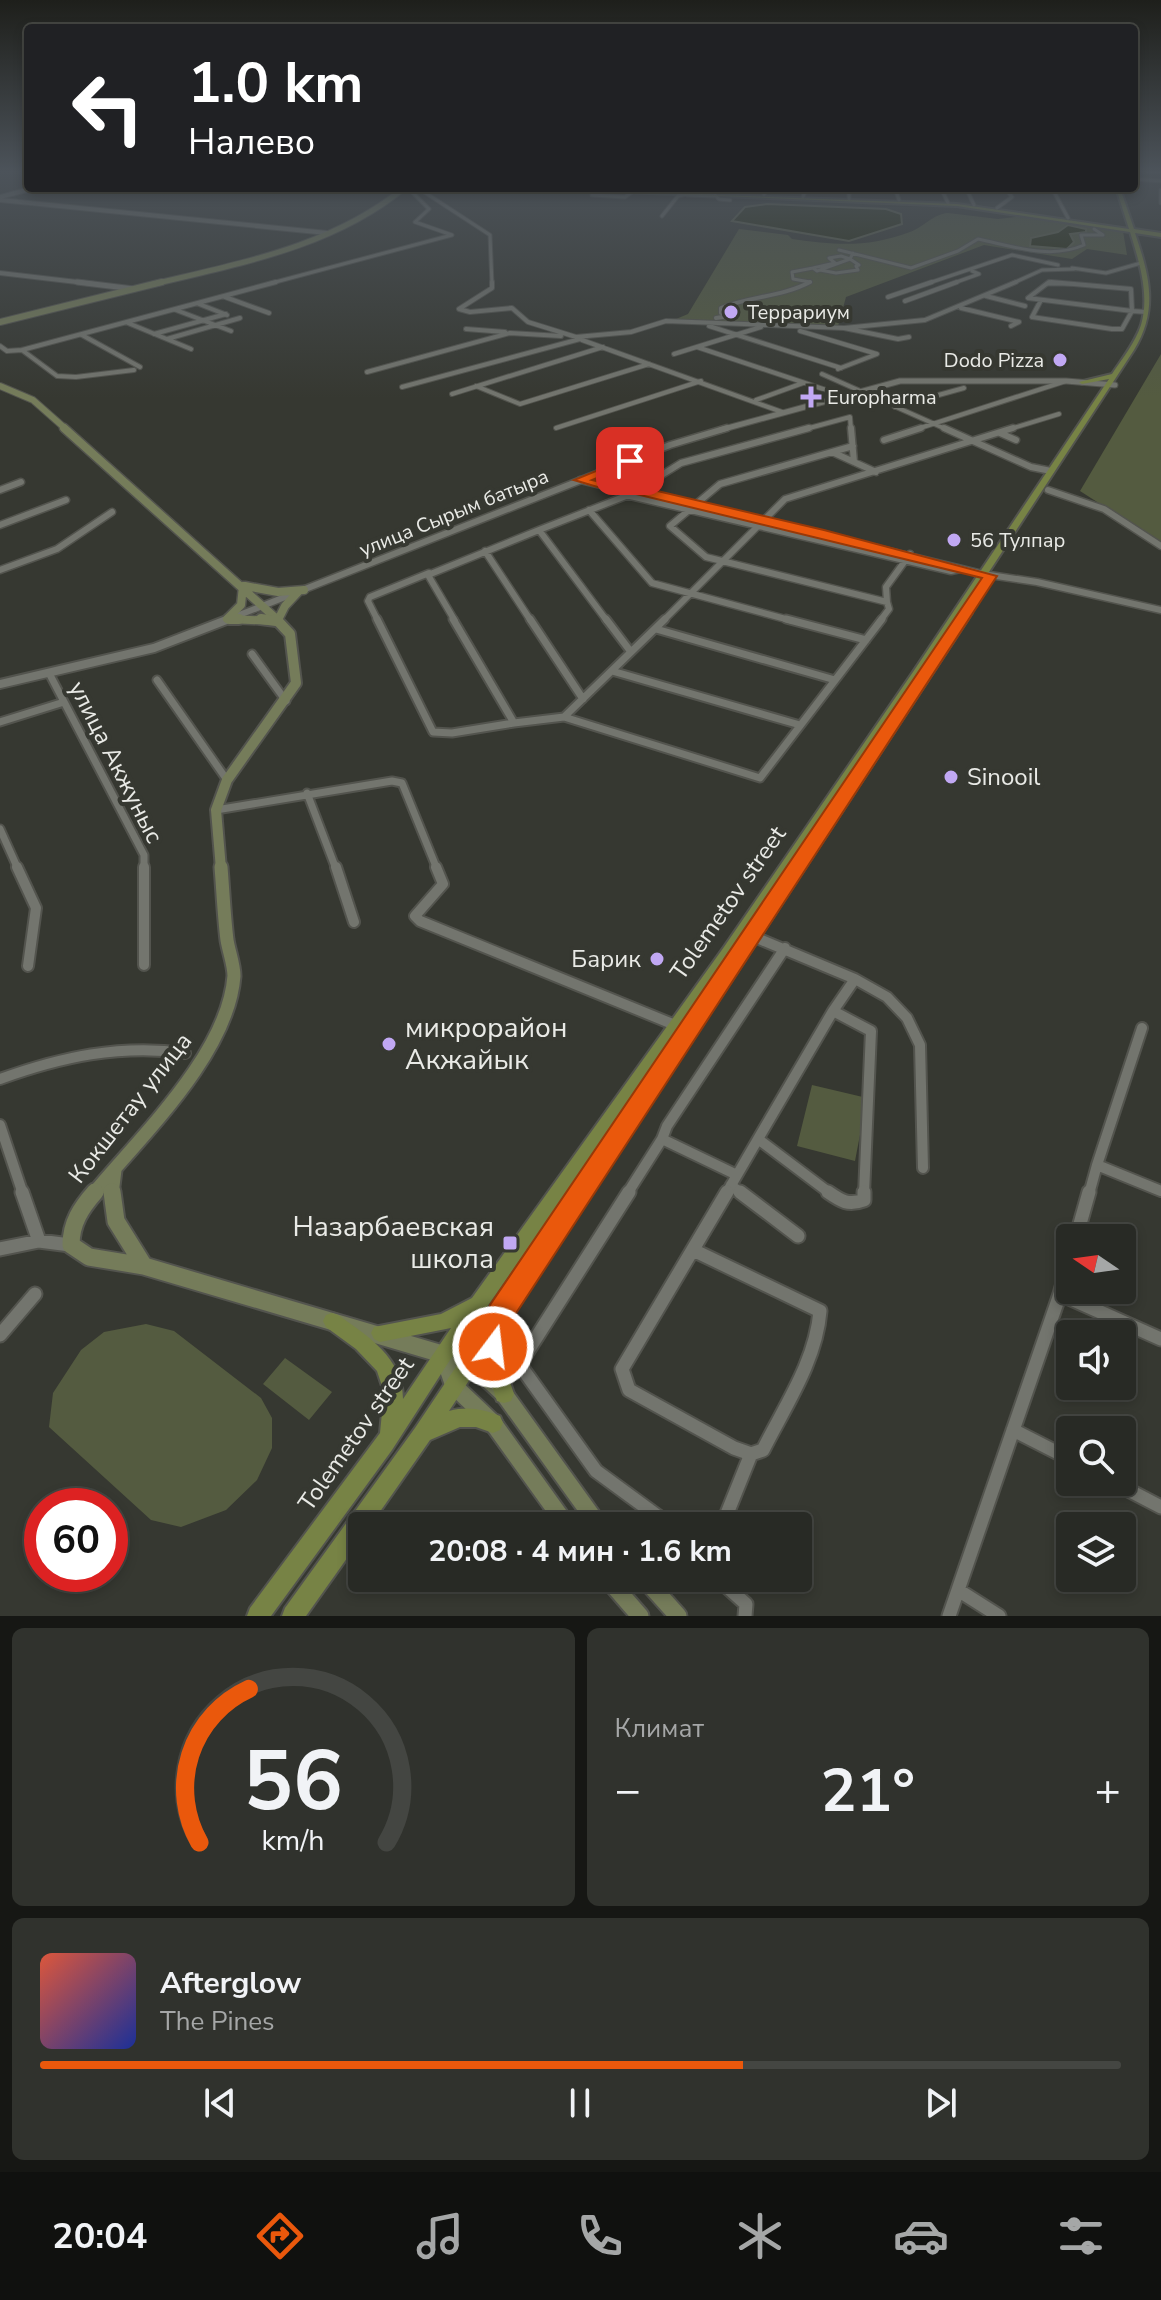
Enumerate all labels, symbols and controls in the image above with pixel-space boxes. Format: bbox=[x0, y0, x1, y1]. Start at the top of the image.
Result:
text: 1.0 km bbox=[188, 45, 363, 122]
icon: left bbox=[56, 56, 160, 160]
text: Налево bbox=[188, 118, 315, 167]
place label: Террариум bbox=[747, 299, 850, 326]
marker: Террариум bbox=[722, 303, 740, 321]
place label: Dodo Pizza bbox=[944, 347, 1044, 374]
marker: Dodo Pizza bbox=[1051, 351, 1069, 369]
place label: Europharma bbox=[827, 384, 937, 411]
marker: Europharma bbox=[802, 388, 820, 406]
pin bbox=[596, 427, 664, 495]
icon: arrive bbox=[608, 439, 652, 483]
street label: улица Сырым батыра bbox=[355, 463, 553, 563]
place label: 56 Тулпар bbox=[970, 527, 1065, 554]
marker: 56 Тулпар bbox=[945, 531, 963, 549]
street label: улица Акжуныс bbox=[61, 676, 171, 848]
place label: Sinooil bbox=[967, 761, 1040, 793]
marker: Sinooil bbox=[942, 768, 960, 786]
street label: Tolemetov street bbox=[663, 819, 793, 986]
place label: Барик bbox=[571, 943, 641, 975]
marker: Барик bbox=[648, 950, 666, 968]
place label: микрорайон Акжайык bbox=[405, 1009, 567, 1079]
street label: Кокшетау улица bbox=[61, 1026, 199, 1190]
marker: микрорайон Акжайык bbox=[380, 1035, 398, 1053]
place label: Назарбаевская школа bbox=[292, 1208, 494, 1278]
north arrow bbox=[1056, 1224, 1136, 1304]
map controls bbox=[1056, 1224, 1136, 1592]
marker: Назарбаевская школа bbox=[501, 1234, 519, 1252]
position arrow bbox=[451, 1305, 535, 1389]
button: sound bbox=[1056, 1320, 1136, 1400]
street label: Tolemetov street bbox=[291, 1350, 421, 1517]
button: search bbox=[1056, 1416, 1136, 1496]
speed limit sign: 60 bbox=[24, 1488, 128, 1592]
button: layers bbox=[1056, 1512, 1136, 1592]
text: 20:08 · 4 мин · 1.6 km bbox=[428, 1531, 732, 1572]
text: Климат bbox=[615, 1711, 704, 1746]
text: 56 bbox=[243, 1725, 343, 1838]
text: 21° bbox=[820, 1750, 915, 1832]
text: − bbox=[615, 1761, 641, 1821]
text: + bbox=[1095, 1761, 1121, 1821]
text: km/h bbox=[262, 1821, 325, 1860]
text: Afterglow bbox=[160, 1963, 301, 2004]
text: The Pines bbox=[160, 2004, 275, 2039]
icon: previous bbox=[198, 2081, 242, 2125]
icon: pause bbox=[558, 2081, 602, 2125]
icon: next bbox=[919, 2081, 963, 2125]
icon: directions bbox=[252, 2208, 308, 2264]
icon: music bbox=[412, 2208, 468, 2264]
icon: phone bbox=[572, 2208, 628, 2264]
icon: climate bbox=[732, 2208, 788, 2264]
icon: car bbox=[893, 2208, 949, 2264]
icon: filters bbox=[1053, 2208, 1109, 2264]
text: 20:04 bbox=[52, 2212, 147, 2261]

